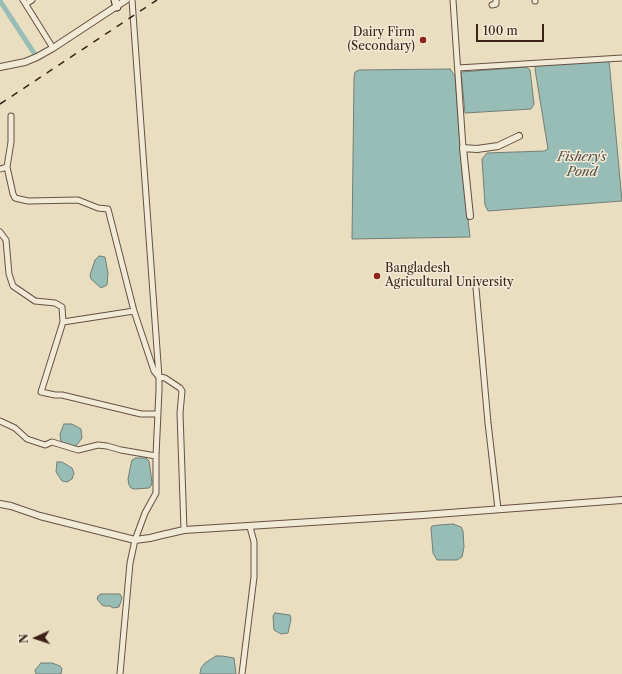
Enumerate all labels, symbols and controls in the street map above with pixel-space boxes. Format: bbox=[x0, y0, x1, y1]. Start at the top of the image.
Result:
scale bar bbox=[478, 16, 546, 42]
text: 100 m bbox=[483, 23, 518, 38]
place label: Dairy Firm (Secondary) bbox=[348, 26, 415, 54]
marker: Dairy Firm (Secondary) bbox=[418, 35, 428, 45]
water label: Fishery's Pond bbox=[557, 149, 607, 180]
place label: Bangladesh Agricultural University bbox=[385, 262, 514, 290]
marker: Bangladesh Agricultural University bbox=[372, 271, 382, 281]
north arrow bbox=[16, 618, 56, 658]
text: N bbox=[17, 633, 31, 644]

